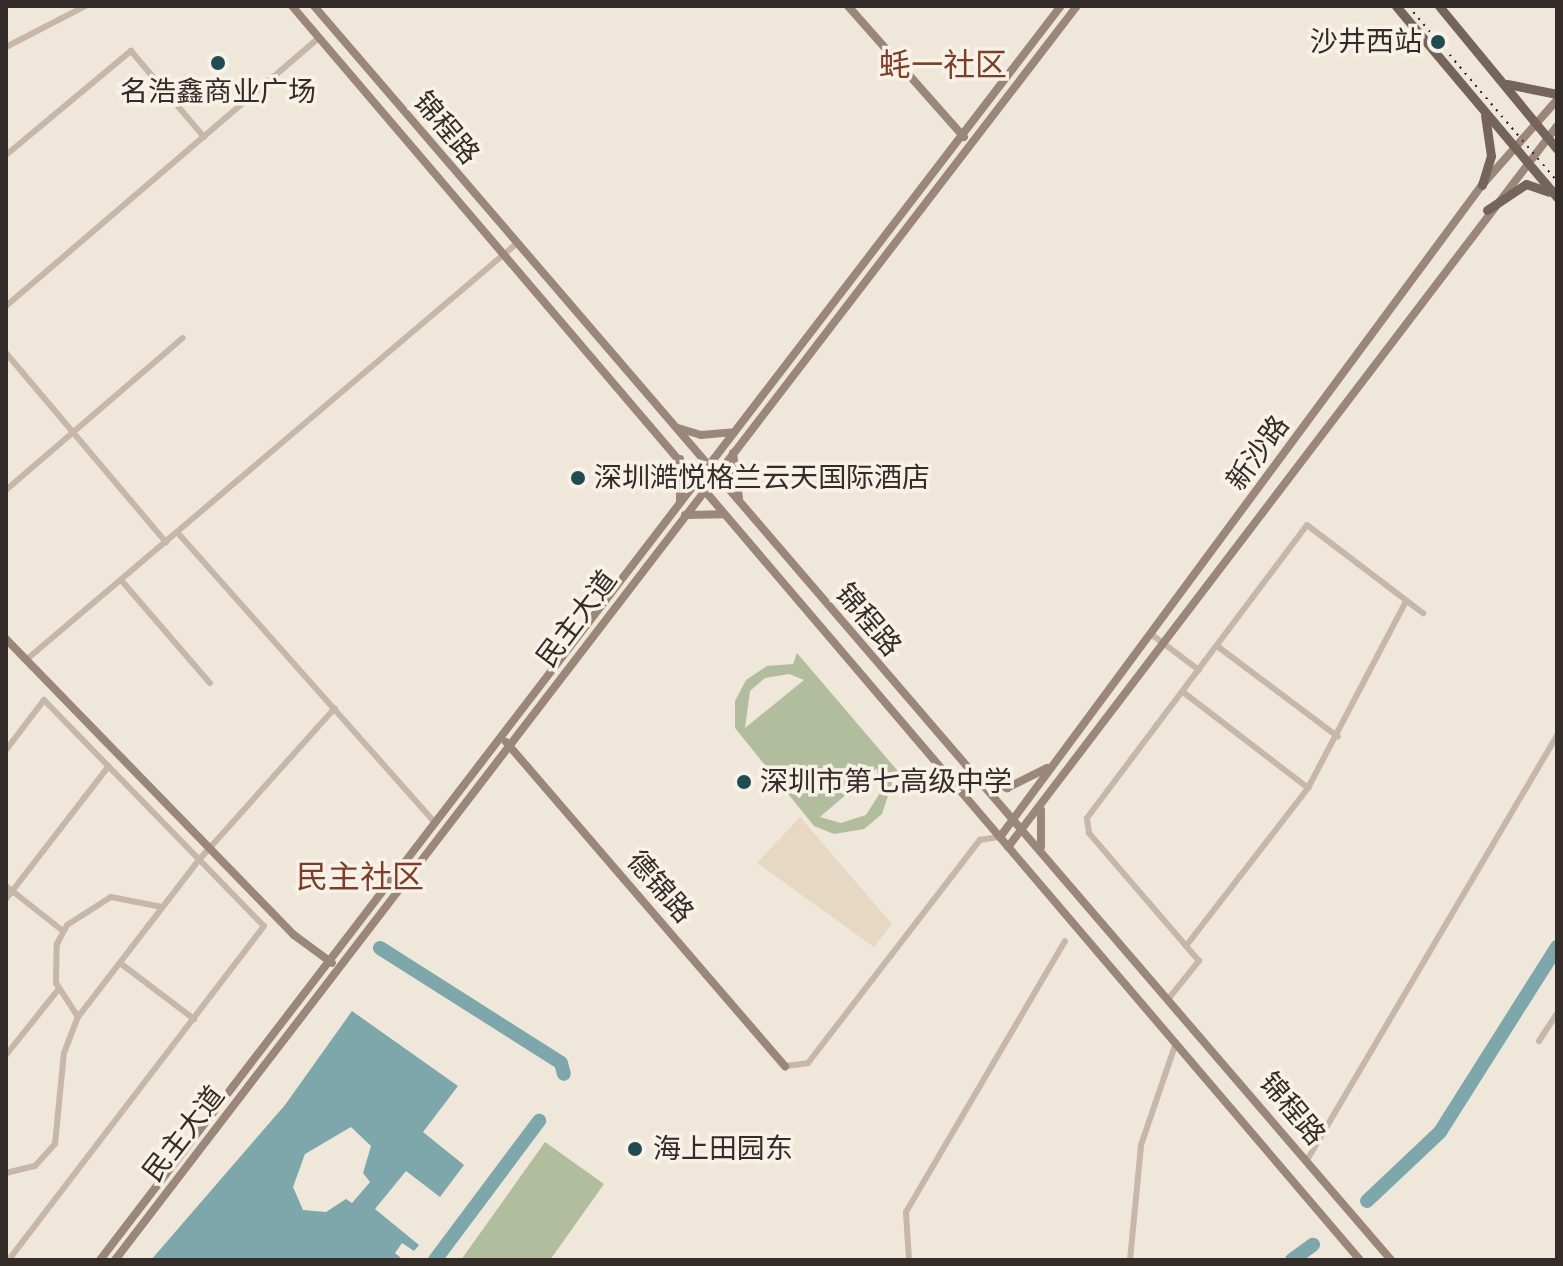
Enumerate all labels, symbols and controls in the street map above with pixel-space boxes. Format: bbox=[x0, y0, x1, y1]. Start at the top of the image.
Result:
place label: 沙井西站 bbox=[1310, 25, 1422, 59]
marker: 沙井西站 bbox=[1429, 33, 1447, 51]
district label: 蚝一社区 bbox=[879, 47, 1007, 85]
marker: 名浩鑫商业广场 bbox=[209, 54, 227, 72]
place label: 名浩鑫商业广场 bbox=[120, 75, 316, 109]
street label: 锦程路 bbox=[406, 85, 486, 171]
street label: 新沙路 bbox=[1220, 409, 1296, 497]
place label: 深圳澔悦格兰云天国际酒店 bbox=[594, 461, 930, 495]
marker: 深圳澔悦格兰云天国际酒店 bbox=[569, 469, 587, 487]
street label: 民主大道 bbox=[530, 564, 624, 674]
street label: 锦程路 bbox=[828, 577, 908, 663]
place label: 深圳市第七高级中学 bbox=[760, 765, 1012, 799]
marker: 深圳市第七高级中学 bbox=[735, 773, 753, 791]
street label: 德锦路 bbox=[620, 844, 700, 930]
district label: 民主社区 bbox=[296, 859, 424, 897]
street label: 锦程路 bbox=[1252, 1066, 1332, 1152]
street label: 民主大道 bbox=[136, 1080, 232, 1188]
place label: 海上田园东 bbox=[653, 1132, 793, 1166]
marker: 海上田园东 bbox=[624, 1138, 646, 1160]

